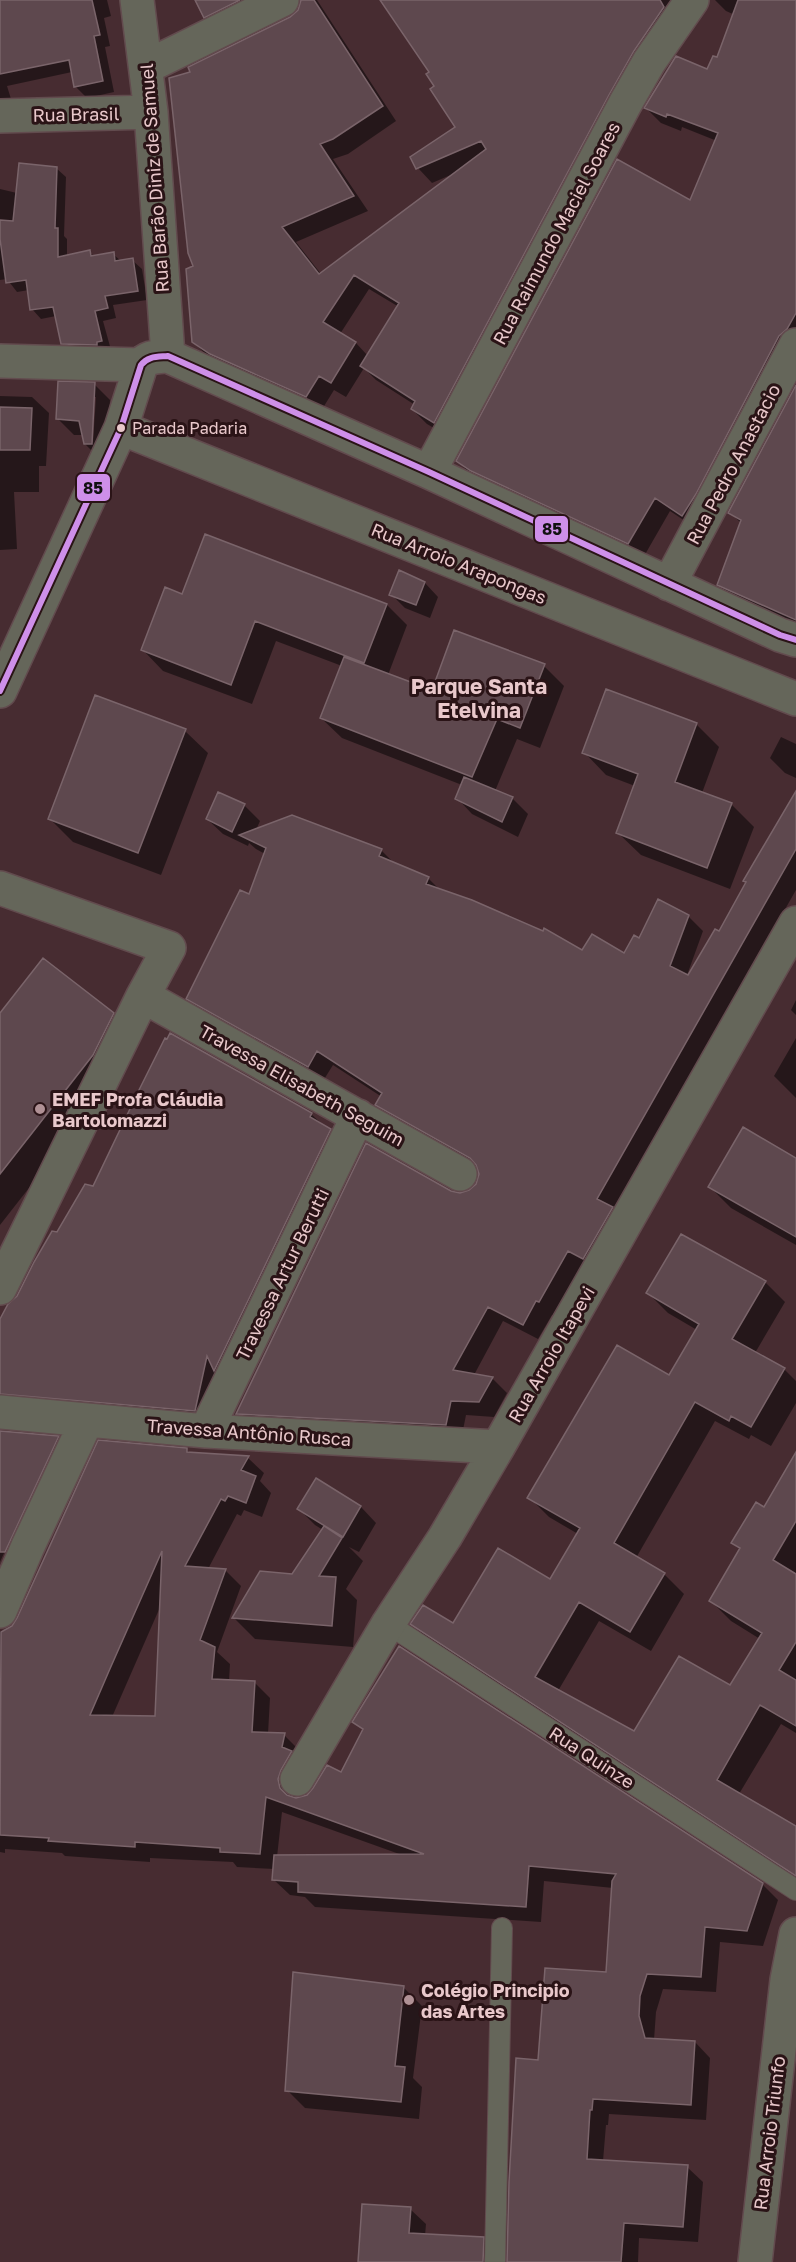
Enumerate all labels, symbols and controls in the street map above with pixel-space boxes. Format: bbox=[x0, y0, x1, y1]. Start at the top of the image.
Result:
street label: Rua Barão Diniz de Samuel bbox=[135, 62, 173, 293]
street label: Rua Brasil bbox=[32, 102, 120, 126]
street label: Rua Raimundo Maciel Soares bbox=[488, 118, 624, 348]
street label: Rua Pedro Anastacio bbox=[681, 380, 785, 548]
place label: Parada Padaria bbox=[132, 418, 247, 438]
marker: Parada Padaria bbox=[115, 422, 127, 434]
line badge: 85 bbox=[76, 473, 111, 502]
text: 85 bbox=[83, 478, 103, 498]
line badge: 85 bbox=[534, 515, 569, 543]
street label: Rua Arroio Arapongas bbox=[368, 518, 550, 608]
text: 85 bbox=[542, 519, 562, 539]
district label: Parque Santa Etelvina bbox=[411, 673, 547, 723]
street label: Travessa Elisabeth Seguim bbox=[196, 1020, 408, 1150]
place label: EMEF Profª Cláudia Bartolomazzi bbox=[52, 1088, 223, 1131]
marker: EMEF Profª Cláudia Bartolomazzi bbox=[33, 1102, 47, 1116]
street label: Travessa Artur Berutti bbox=[231, 1184, 333, 1364]
street label: Rua Arroio Itapevi bbox=[503, 1282, 599, 1426]
street label: Travessa Antônio Rusca bbox=[146, 1414, 352, 1450]
street label: Rua Quinze bbox=[545, 1721, 639, 1793]
place label: Colégio Principio das Artes bbox=[421, 1979, 570, 2022]
marker: Colégio Principio das Artes bbox=[402, 1993, 416, 2007]
street label: Rua Arroio Triunfo bbox=[749, 2055, 789, 2211]

